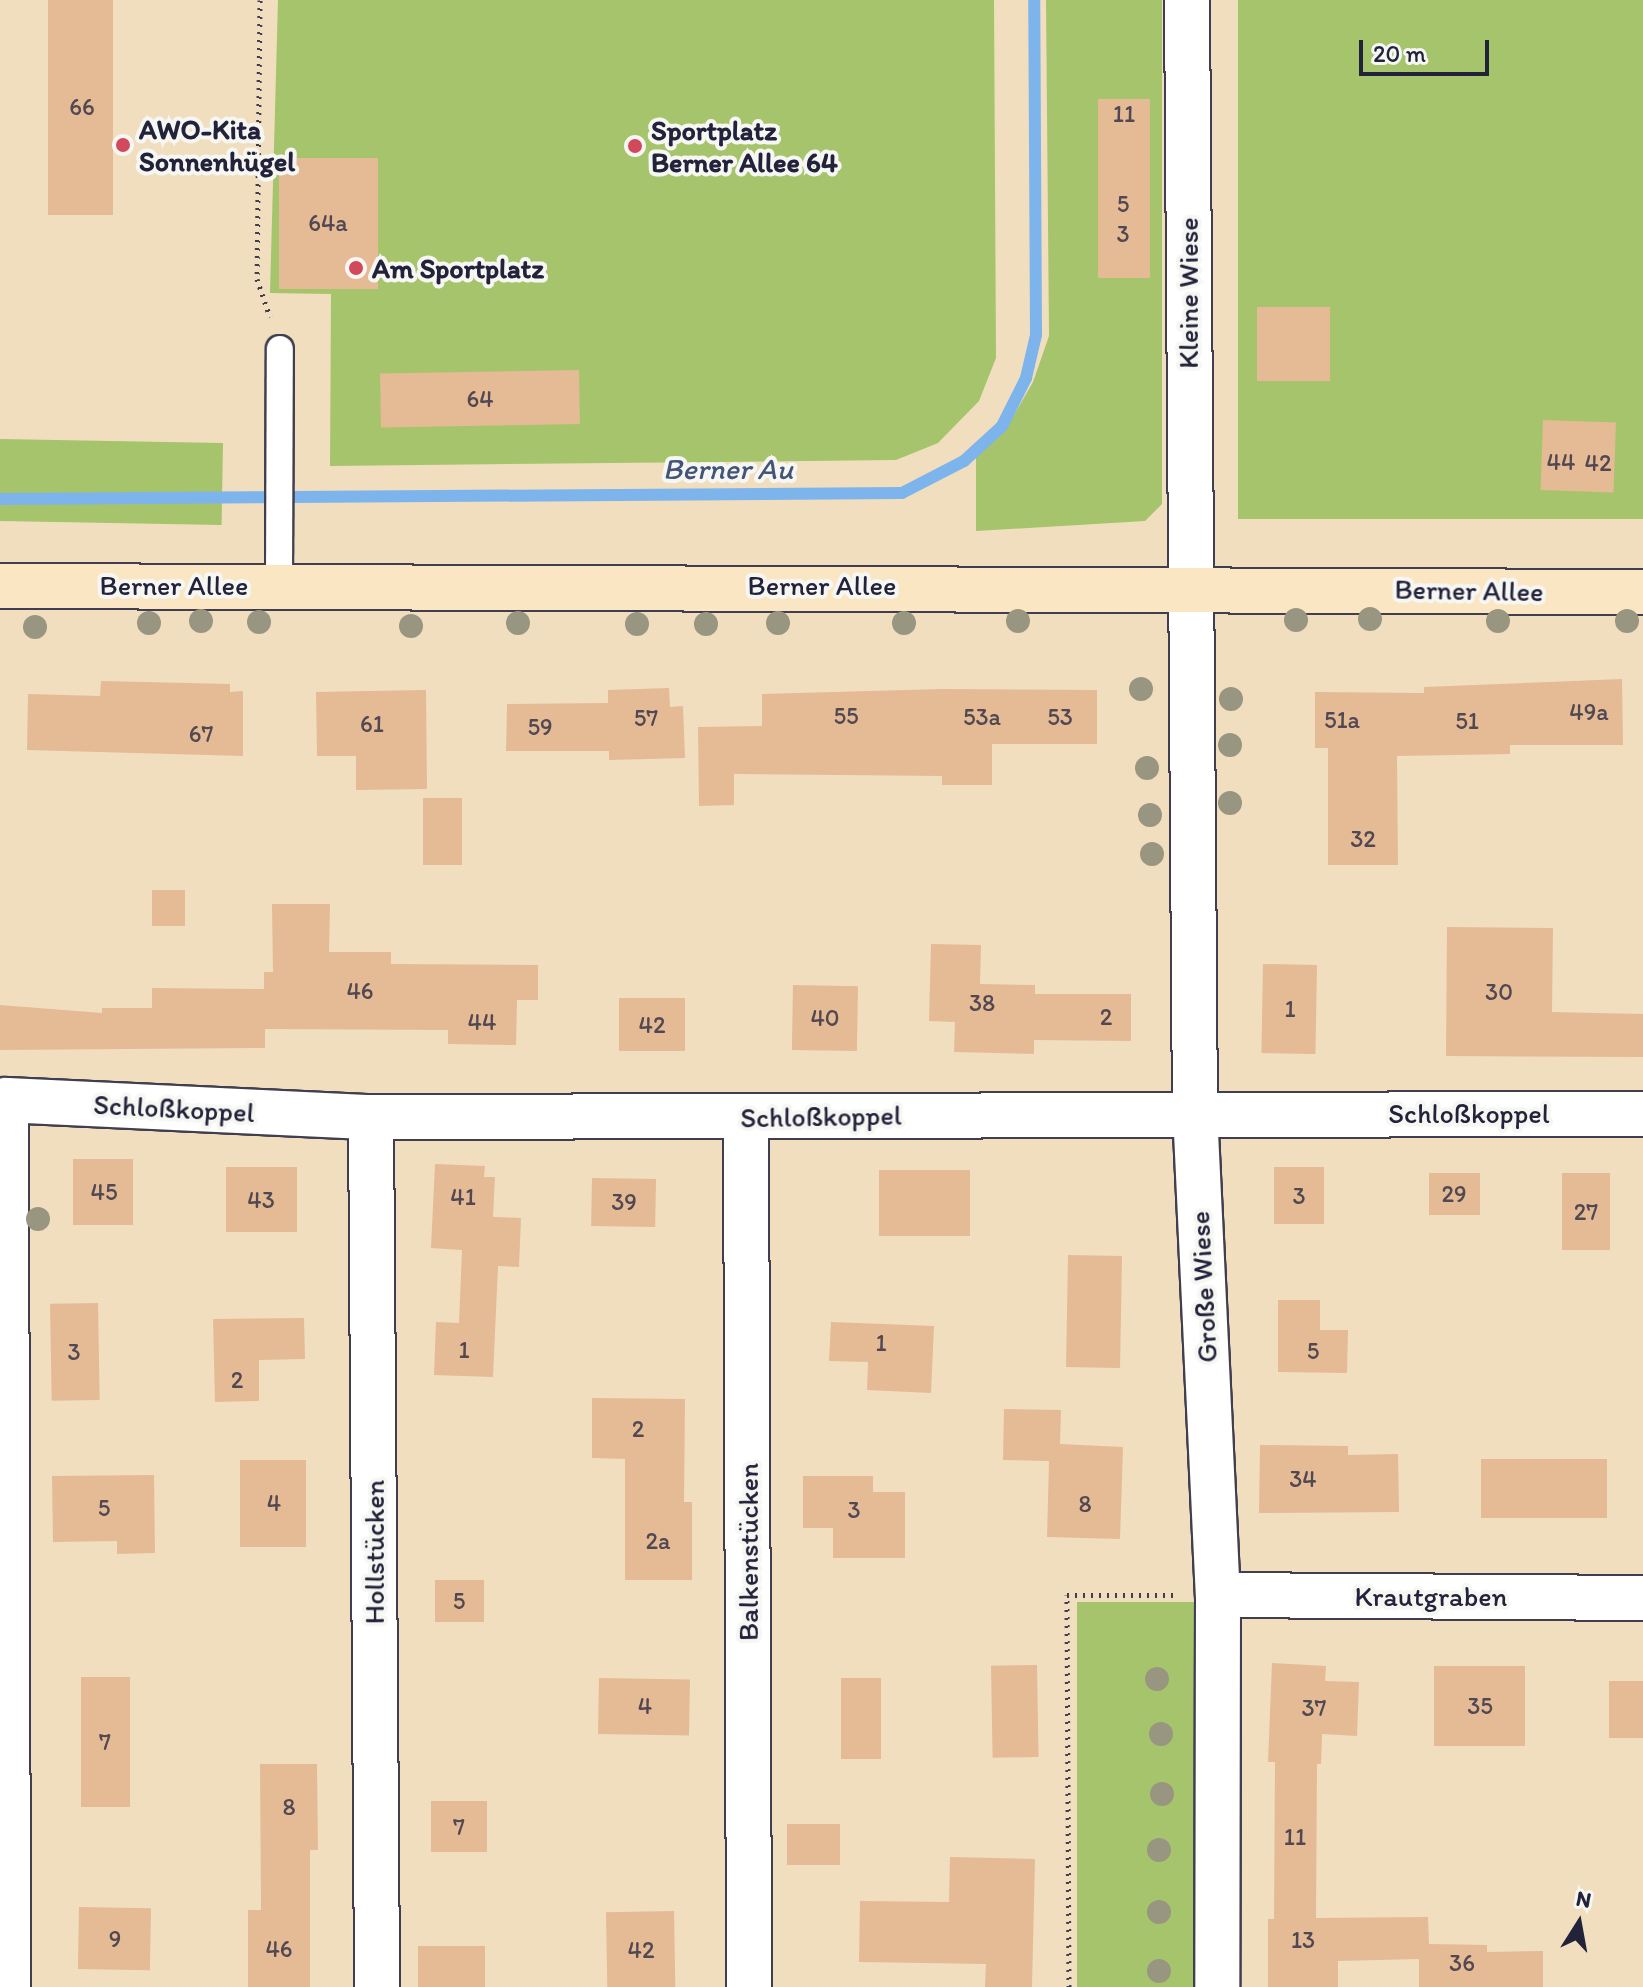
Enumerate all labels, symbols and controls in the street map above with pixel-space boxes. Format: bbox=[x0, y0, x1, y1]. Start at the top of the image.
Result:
scale bar bbox=[1363, 24, 1493, 74]
text: 20 m bbox=[1373, 39, 1426, 68]
house number: 66 bbox=[69, 93, 95, 121]
house number: 11 bbox=[1113, 100, 1135, 128]
place label: AWO-Kita Sonnenhügel bbox=[139, 112, 295, 178]
place label: Sportplatz Berner Allee 64 bbox=[651, 113, 838, 179]
marker: AWO-Kita Sonnenhügel bbox=[114, 136, 132, 154]
marker: Sportplatz Berner Allee 64 bbox=[626, 137, 644, 155]
house number: 5 bbox=[1117, 190, 1129, 218]
house number: 64a bbox=[308, 209, 348, 237]
street label: Kleine Wiese bbox=[1171, 217, 1205, 369]
house number: 3 bbox=[1116, 220, 1130, 248]
place label: Am Sportplatz bbox=[372, 251, 546, 285]
marker: Am Sportplatz bbox=[347, 259, 365, 277]
house number: 64 bbox=[466, 385, 494, 413]
house number: 44 bbox=[1547, 448, 1575, 476]
house number: 42 bbox=[1584, 449, 1612, 477]
water label: Berner Au bbox=[663, 451, 793, 487]
street label: Berner Allee bbox=[100, 568, 248, 602]
street label: Berner Allee bbox=[748, 568, 896, 602]
street label: Berner Allee bbox=[1394, 572, 1544, 608]
house number: 49a bbox=[1569, 698, 1609, 726]
house number: 55 bbox=[833, 702, 859, 730]
house number: 53a bbox=[963, 703, 1001, 731]
house number: 53 bbox=[1047, 703, 1073, 731]
house number: 57 bbox=[634, 704, 658, 732]
house number: 51a bbox=[1324, 706, 1360, 734]
house number: 51 bbox=[1455, 707, 1479, 735]
house number: 61 bbox=[360, 710, 384, 738]
house number: 59 bbox=[527, 713, 553, 741]
house number: 67 bbox=[189, 720, 213, 748]
house number: 32 bbox=[1350, 825, 1376, 853]
house number: 46 bbox=[346, 977, 374, 1005]
house number: 30 bbox=[1485, 978, 1513, 1006]
house number: 38 bbox=[969, 989, 995, 1017]
house number: 1 bbox=[1284, 995, 1296, 1023]
house number: 2 bbox=[1100, 1003, 1112, 1031]
house number: 40 bbox=[810, 1004, 840, 1032]
house number: 44 bbox=[468, 1008, 496, 1036]
house number: 42 bbox=[638, 1011, 666, 1039]
street label: Schloßkoppel bbox=[93, 1087, 255, 1129]
street label: Schloßkoppel bbox=[1388, 1096, 1550, 1130]
street label: Schloßkoppel bbox=[740, 1098, 902, 1134]
house number: 45 bbox=[90, 1178, 118, 1206]
house number: 29 bbox=[1441, 1180, 1467, 1208]
house number: 3 bbox=[1292, 1182, 1306, 1210]
house number: 41 bbox=[450, 1183, 476, 1211]
house number: 43 bbox=[247, 1186, 275, 1214]
house number: 39 bbox=[611, 1188, 637, 1216]
house number: 27 bbox=[1574, 1198, 1598, 1226]
street label: Große Wiese bbox=[1182, 1210, 1224, 1364]
house number: 1 bbox=[875, 1329, 887, 1357]
house number: 1 bbox=[458, 1336, 470, 1364]
house number: 5 bbox=[1307, 1337, 1319, 1365]
house number: 3 bbox=[67, 1338, 81, 1366]
house number: 2 bbox=[231, 1366, 243, 1394]
house number: 2 bbox=[632, 1415, 644, 1443]
street label: Balkenstücken bbox=[731, 1463, 765, 1641]
house number: 34 bbox=[1289, 1465, 1317, 1493]
street label: Hollstücken bbox=[357, 1480, 391, 1624]
house number: 4 bbox=[267, 1489, 281, 1517]
house number: 8 bbox=[1078, 1490, 1092, 1518]
house number: 5 bbox=[98, 1494, 110, 1522]
house number: 3 bbox=[847, 1496, 861, 1524]
house number: 2a bbox=[645, 1527, 671, 1555]
street label: Krautgraben bbox=[1355, 1579, 1507, 1613]
house number: 5 bbox=[453, 1587, 465, 1615]
house number: 4 bbox=[638, 1692, 652, 1720]
house number: 35 bbox=[1467, 1692, 1493, 1720]
house number: 37 bbox=[1302, 1694, 1326, 1722]
house number: 7 bbox=[99, 1728, 111, 1756]
house number: 8 bbox=[282, 1793, 296, 1821]
house number: 7 bbox=[453, 1813, 465, 1841]
house number: 11 bbox=[1284, 1823, 1306, 1851]
north arrow bbox=[1539, 1883, 1619, 1963]
text: N bbox=[1574, 1884, 1594, 1914]
house number: 9 bbox=[109, 1925, 121, 1953]
house number: 13 bbox=[1291, 1926, 1315, 1954]
house number: 46 bbox=[265, 1935, 293, 1963]
house number: 42 bbox=[627, 1936, 655, 1964]
house number: 36 bbox=[1449, 1949, 1475, 1977]

